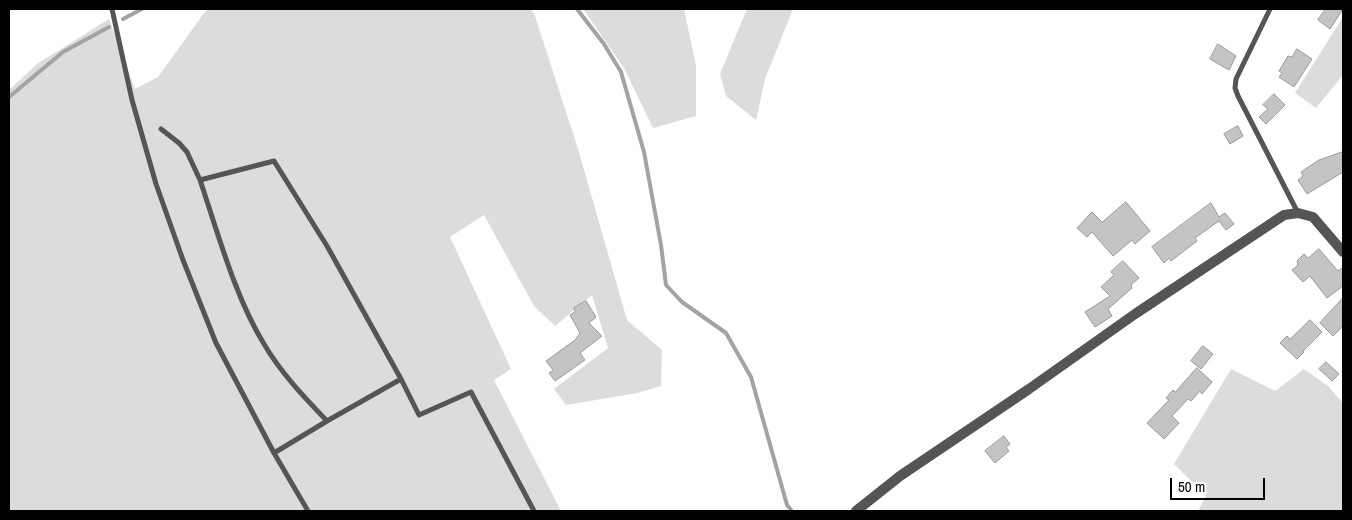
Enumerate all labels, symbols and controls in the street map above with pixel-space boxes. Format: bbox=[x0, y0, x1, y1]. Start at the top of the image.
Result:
scale bar bbox=[1172, 468, 1267, 500]
text: 50 m bbox=[1178, 476, 1205, 497]

